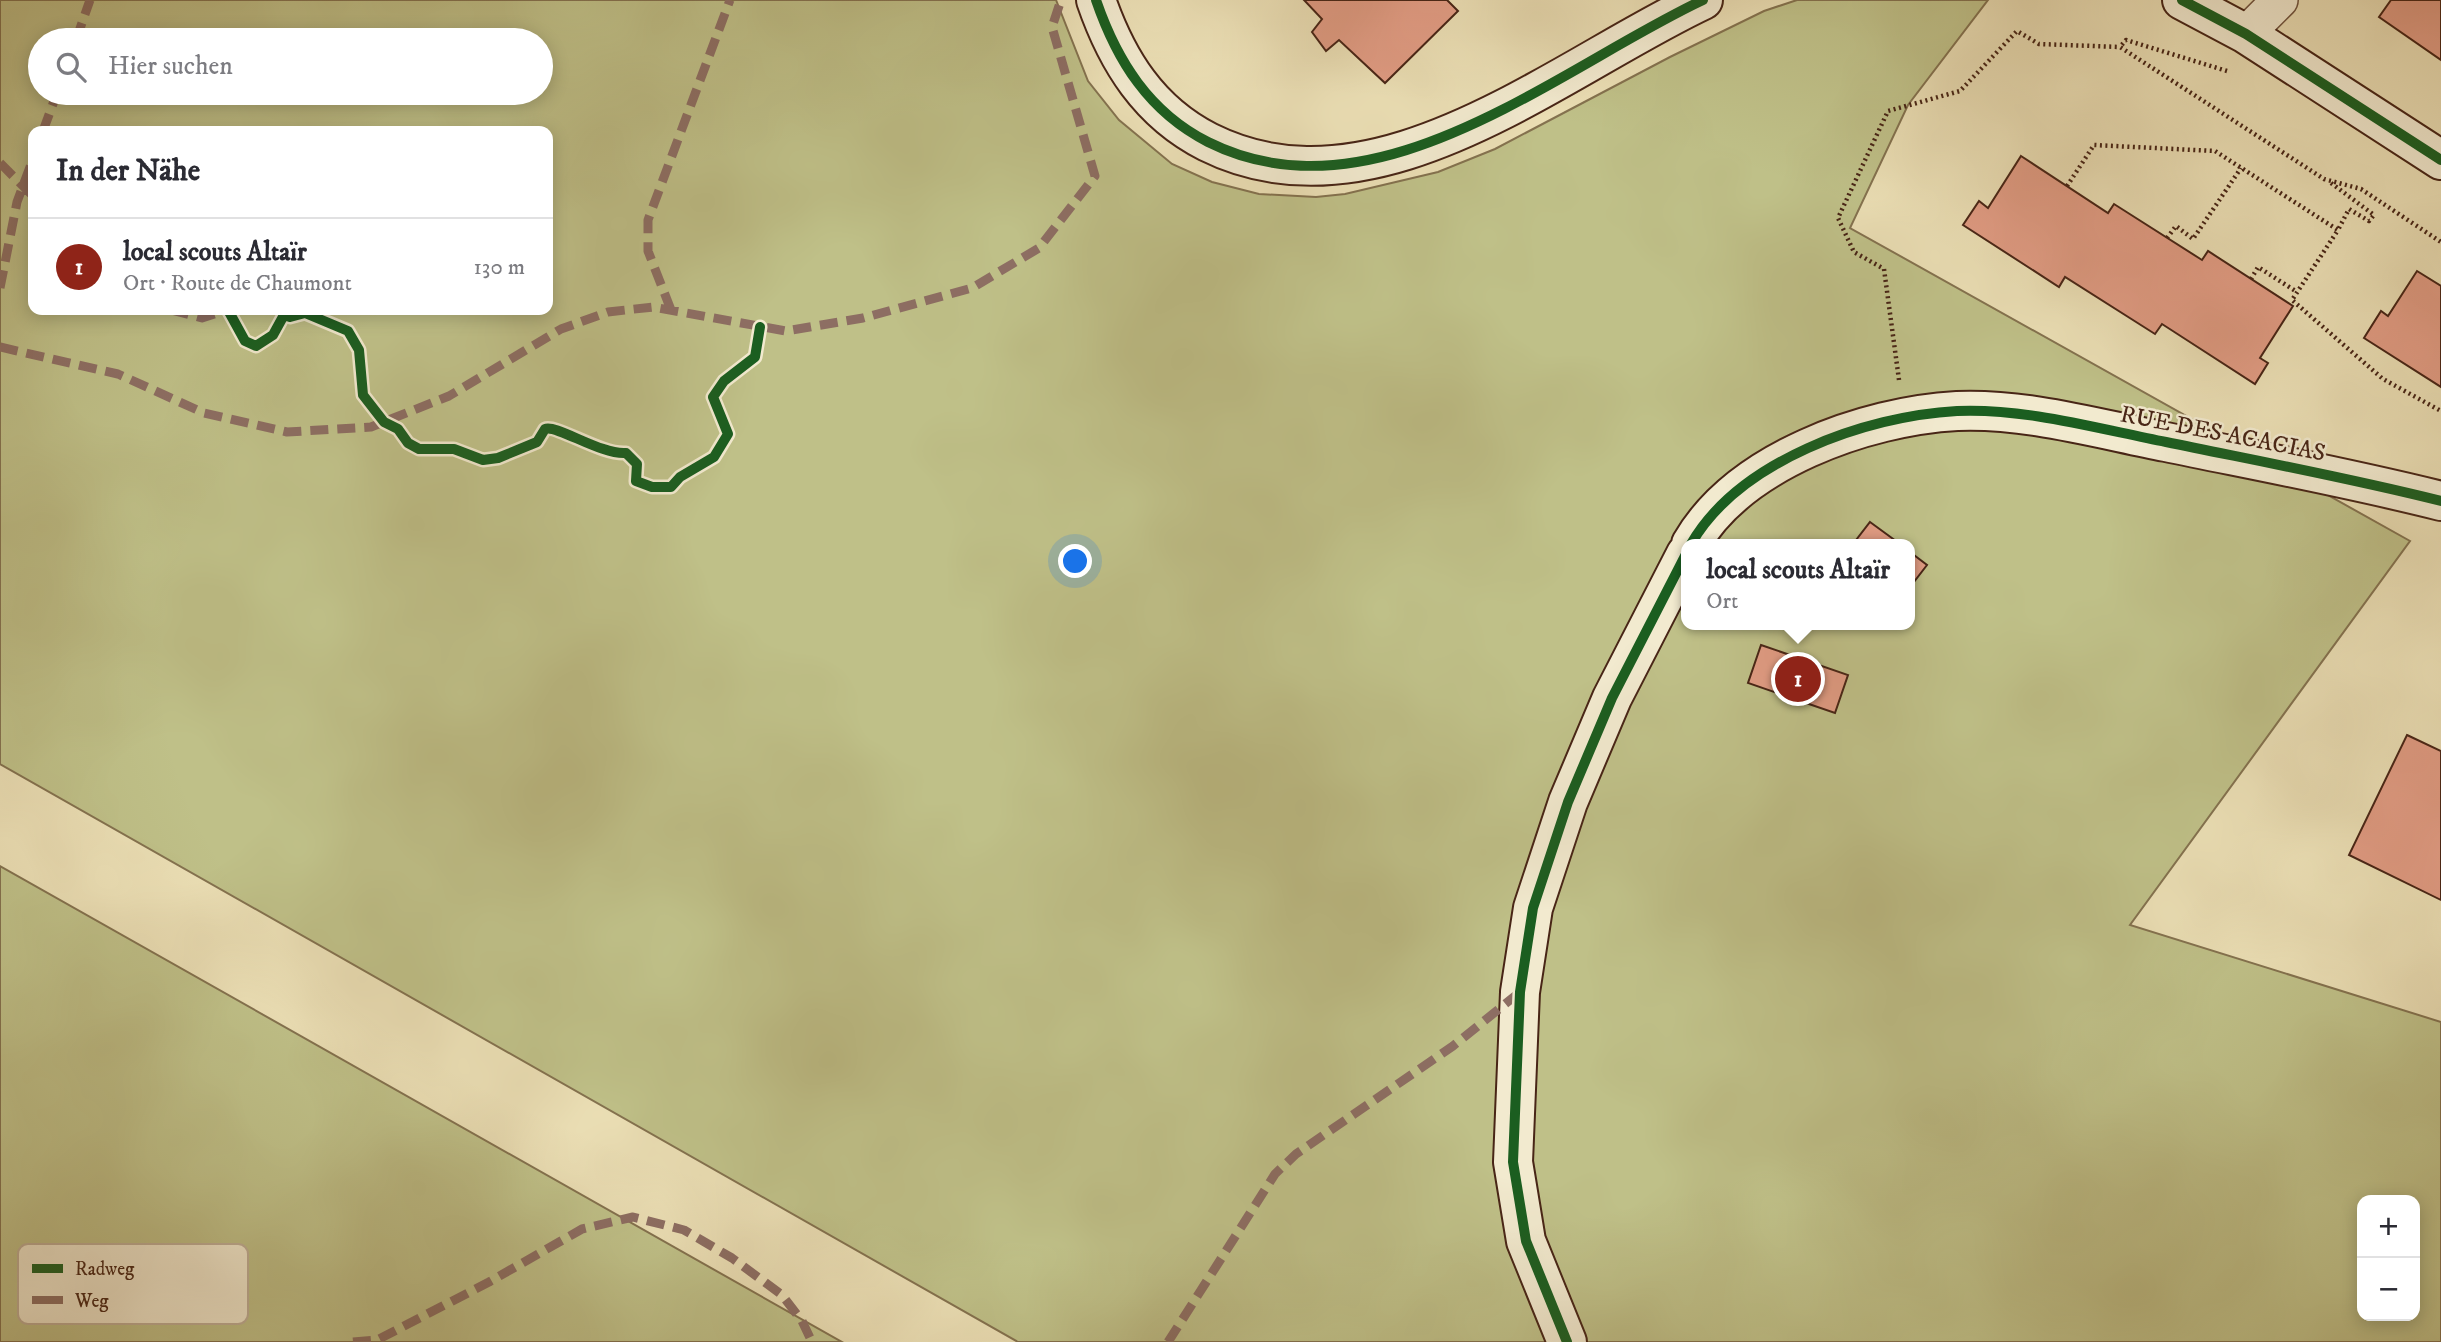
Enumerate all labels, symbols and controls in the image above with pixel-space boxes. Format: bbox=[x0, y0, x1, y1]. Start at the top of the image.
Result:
search box bbox=[28, 28, 553, 105]
icon: search bbox=[52, 48, 90, 86]
text: Hier suchen bbox=[108, 50, 233, 83]
text: In der Nähe bbox=[56, 153, 200, 190]
text: local scouts Altaïr bbox=[123, 236, 307, 269]
text: 1 bbox=[75, 253, 83, 282]
text: 130 m bbox=[473, 253, 525, 282]
text: Ort · Route de Chaumont bbox=[123, 269, 352, 298]
street label: RUE DES ACACIAS bbox=[2118, 399, 2328, 469]
popup bbox=[1681, 539, 1915, 630]
your location bbox=[1058, 544, 1092, 578]
text: local scouts Altaïr bbox=[1706, 554, 1890, 587]
text: Ort bbox=[1706, 587, 1738, 616]
pin: 1 bbox=[1775, 653, 1821, 705]
map controls bbox=[2357, 1195, 2420, 1321]
button: + bbox=[2357, 1195, 2420, 1258]
legend bbox=[18, 1244, 248, 1324]
text: Radweg bbox=[75, 1258, 135, 1281]
button: − bbox=[2357, 1258, 2420, 1321]
text: Weg bbox=[74, 1290, 109, 1313]

